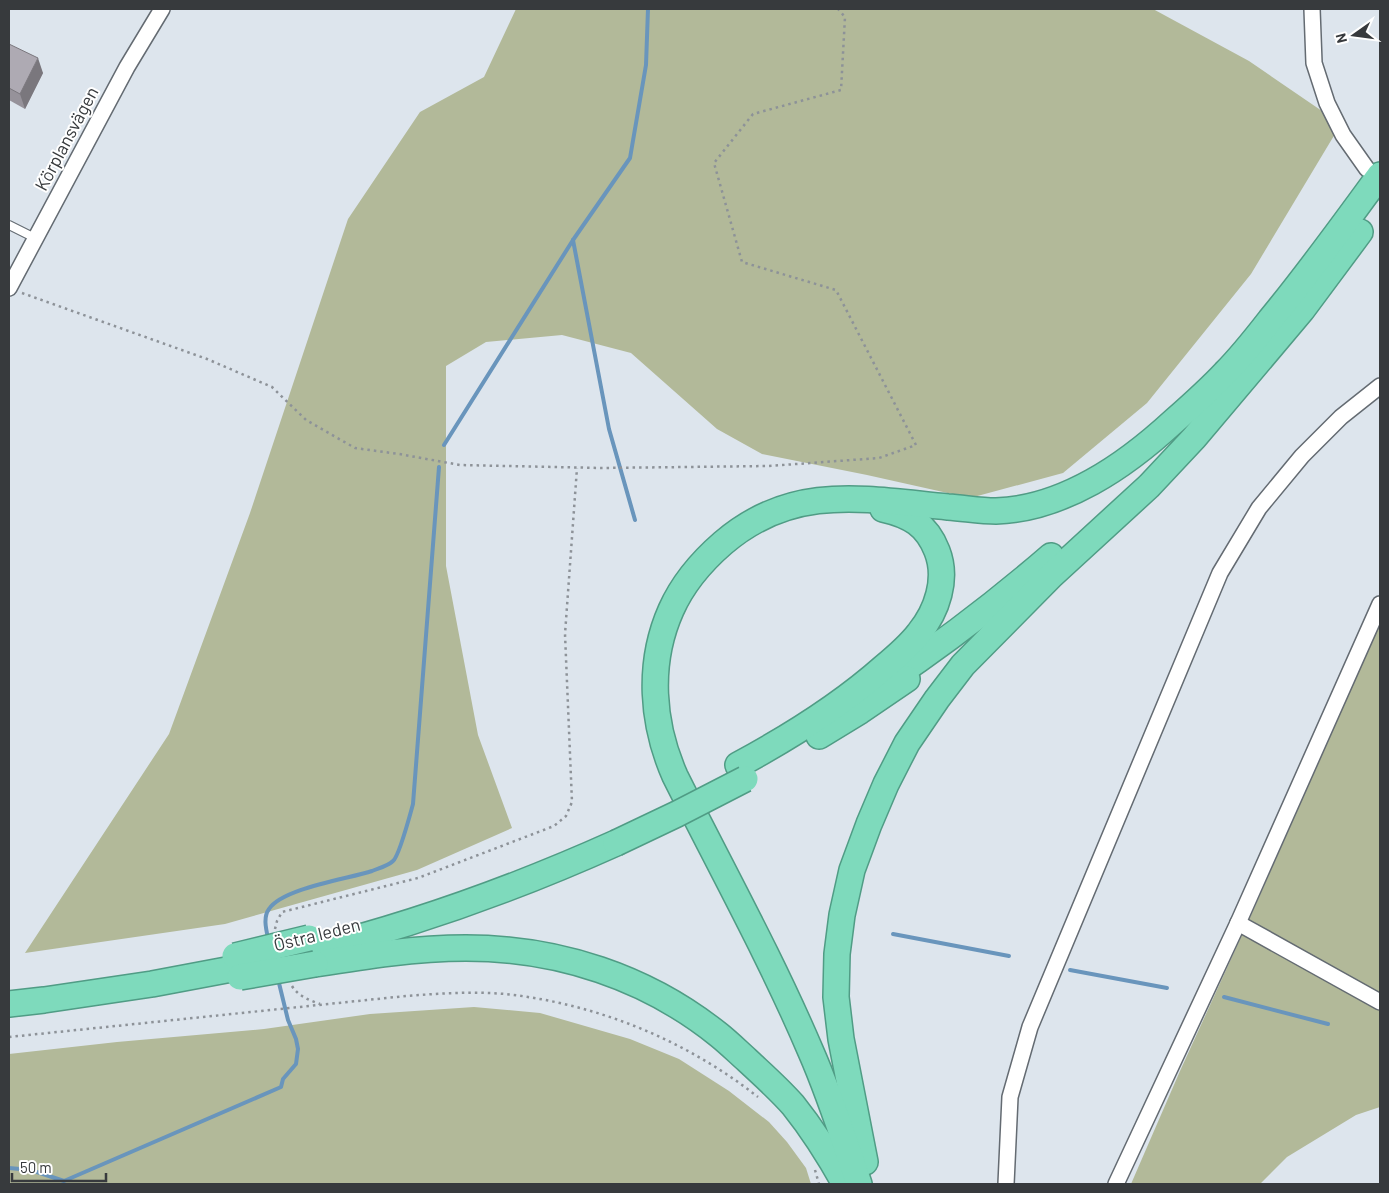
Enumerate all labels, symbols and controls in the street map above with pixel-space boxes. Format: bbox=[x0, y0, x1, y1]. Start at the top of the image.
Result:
north arrow bbox=[1329, 10, 1379, 60]
text: N bbox=[1332, 32, 1350, 45]
street label: Körplansvägen bbox=[30, 83, 103, 194]
street label: Östra leden bbox=[271, 913, 362, 955]
scale bar bbox=[12, 1150, 106, 1182]
text: 50 m bbox=[20, 1158, 52, 1176]

